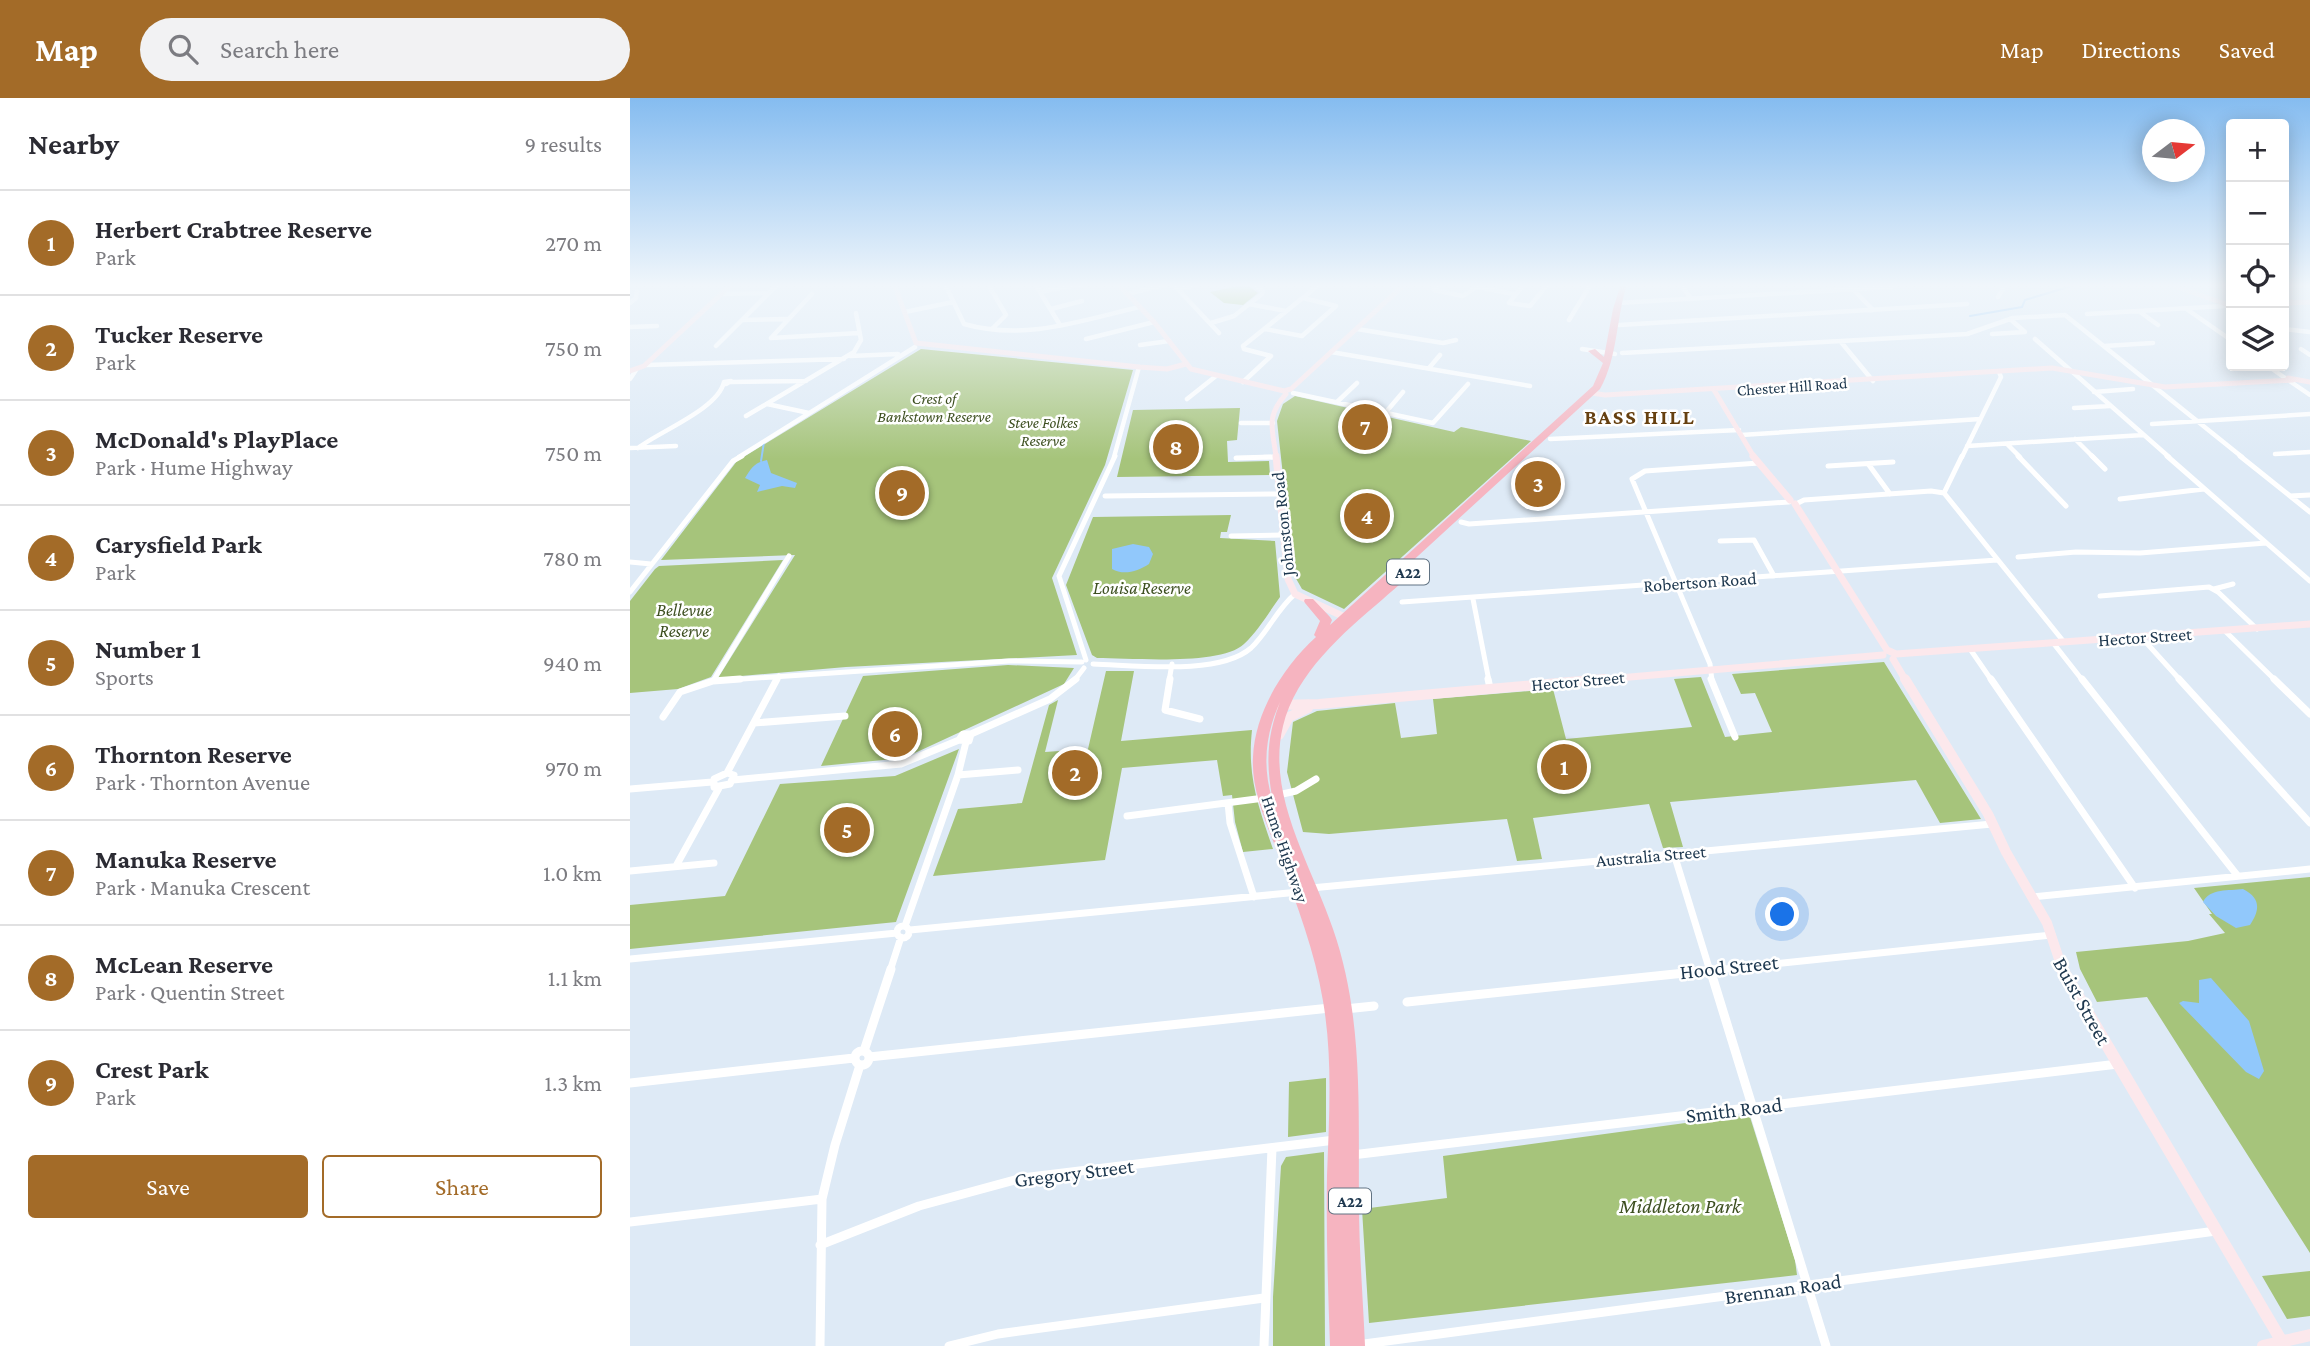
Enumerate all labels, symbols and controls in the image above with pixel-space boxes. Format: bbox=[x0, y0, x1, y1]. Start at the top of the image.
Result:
search box bbox=[140, 18, 630, 81]
icon: search bbox=[164, 30, 202, 68]
text: Map bbox=[35, 31, 98, 68]
text: Search here bbox=[220, 35, 339, 64]
text: Map bbox=[2000, 36, 2044, 63]
text: Directions bbox=[2082, 36, 2181, 63]
text: Saved bbox=[2219, 36, 2275, 63]
north arrow bbox=[2142, 119, 2205, 182]
map controls bbox=[2226, 119, 2289, 371]
button: + bbox=[2226, 119, 2289, 182]
text: Nearby bbox=[28, 127, 119, 160]
text: 9 results bbox=[525, 131, 602, 157]
button: − bbox=[2226, 182, 2289, 245]
text: Herbert Crabtree Reserve bbox=[95, 215, 372, 244]
text: 1 bbox=[47, 230, 55, 256]
text: 270 m bbox=[545, 230, 602, 256]
text: Park bbox=[95, 244, 136, 270]
button: locate bbox=[2226, 245, 2289, 308]
button: layers bbox=[2226, 308, 2289, 371]
text: Tucker Reserve bbox=[95, 320, 263, 349]
text: 2 bbox=[45, 335, 57, 361]
text: 750 m bbox=[545, 335, 602, 361]
text: Park bbox=[95, 349, 136, 375]
street label: Chester Hill Road bbox=[1736, 374, 1848, 399]
park label: Crest of Bankstown Reserve bbox=[877, 390, 991, 425]
pin: 7 bbox=[1342, 401, 1388, 453]
district label: BASS HILL bbox=[1584, 405, 1696, 429]
park label: Steve Folkes Reserve bbox=[1008, 414, 1078, 449]
pin: 8 bbox=[1153, 421, 1199, 473]
text: McDonald's PlayPlace bbox=[95, 425, 338, 454]
text: 3 bbox=[45, 440, 57, 466]
text: 750 m bbox=[545, 440, 602, 466]
text: Park · Hume Highway bbox=[95, 454, 293, 480]
pin: 3 bbox=[1515, 458, 1561, 510]
pin: 9 bbox=[879, 467, 925, 519]
street label: Johnston Road bbox=[1268, 470, 1299, 579]
pin: 4 bbox=[1344, 490, 1390, 542]
text: Carysfield Park bbox=[95, 530, 262, 559]
text: 4 bbox=[45, 545, 57, 571]
text: 780 m bbox=[543, 545, 602, 571]
text: Park bbox=[95, 559, 136, 585]
road number: A22 bbox=[1387, 559, 1429, 584]
street label: Robertson Road bbox=[1643, 568, 1758, 596]
park label: Louisa Reserve bbox=[1093, 578, 1191, 598]
park label: Bellevue Reserve bbox=[656, 600, 712, 641]
street label: Hector Street bbox=[2097, 624, 2194, 650]
text: Number 1 bbox=[95, 635, 201, 664]
text: 5 bbox=[45, 650, 57, 676]
text: 940 m bbox=[543, 650, 602, 676]
text: Sports bbox=[95, 664, 154, 690]
street label: Hector Street bbox=[1530, 667, 1627, 695]
pin: 6 bbox=[872, 708, 918, 760]
text: Thornton Reserve bbox=[95, 740, 292, 769]
pin: 1 bbox=[1541, 741, 1587, 793]
pin: 2 bbox=[1052, 747, 1098, 799]
text: 6 bbox=[45, 755, 57, 781]
text: 970 m bbox=[545, 755, 602, 781]
text: Park · Thornton Avenue bbox=[95, 769, 310, 795]
street label: Hume Highway bbox=[1257, 793, 1313, 906]
pin: 5 bbox=[824, 804, 870, 856]
street label: Australia Street bbox=[1595, 841, 1708, 871]
text: Manuka Reserve bbox=[95, 845, 277, 874]
text: 7 bbox=[45, 860, 57, 886]
text: 1.0 km bbox=[543, 860, 602, 886]
text: Park · Manuka Crescent bbox=[95, 874, 310, 900]
your location bbox=[1765, 897, 1799, 931]
text: McLean Reserve bbox=[95, 950, 273, 979]
street label: Hood Street bbox=[1679, 950, 1780, 984]
street label: Buist Street bbox=[2048, 953, 2116, 1050]
text: 8 bbox=[44, 965, 58, 991]
text: 1.1 km bbox=[548, 965, 602, 991]
text: Park · Quentin Street bbox=[95, 979, 284, 1005]
text: Crest Park bbox=[95, 1055, 209, 1084]
text: 9 bbox=[45, 1070, 57, 1096]
text: 1.3 km bbox=[544, 1070, 602, 1096]
text: Park bbox=[95, 1084, 136, 1110]
street label: Smith Road bbox=[1684, 1092, 1784, 1128]
street label: Gregory Street bbox=[1013, 1154, 1136, 1192]
button: Save bbox=[28, 1155, 308, 1218]
button: Share bbox=[322, 1155, 602, 1218]
road number: A22 bbox=[1329, 1189, 1371, 1214]
park label: Middleton Park bbox=[1618, 1194, 1742, 1218]
street label: Brennan Road bbox=[1723, 1269, 1843, 1309]

